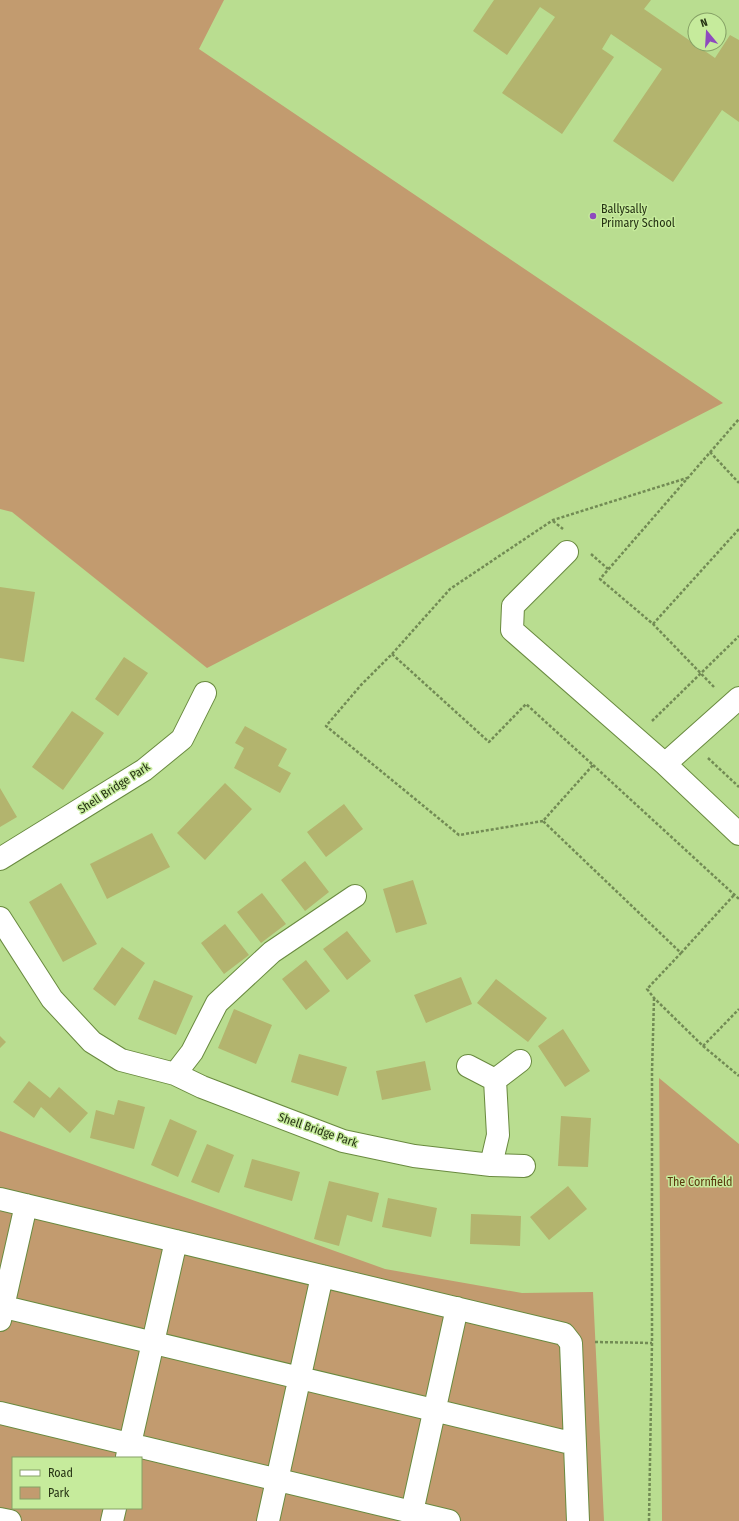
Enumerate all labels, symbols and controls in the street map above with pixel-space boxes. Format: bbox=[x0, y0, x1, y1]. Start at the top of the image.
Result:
north arrow bbox=[687, 12, 727, 52]
text: N bbox=[699, 16, 709, 30]
place label: Ballysally Primary School bbox=[601, 202, 675, 230]
marker: Ballysally Primary School bbox=[588, 211, 598, 221]
street label: Shell Bridge Park bbox=[75, 759, 153, 816]
street label: Shell Bridge Park bbox=[276, 1110, 360, 1150]
park label: The Cornfield bbox=[667, 1175, 733, 1189]
legend bbox=[12, 1457, 142, 1509]
text: Road bbox=[48, 1466, 73, 1480]
text: Park bbox=[48, 1486, 70, 1500]

